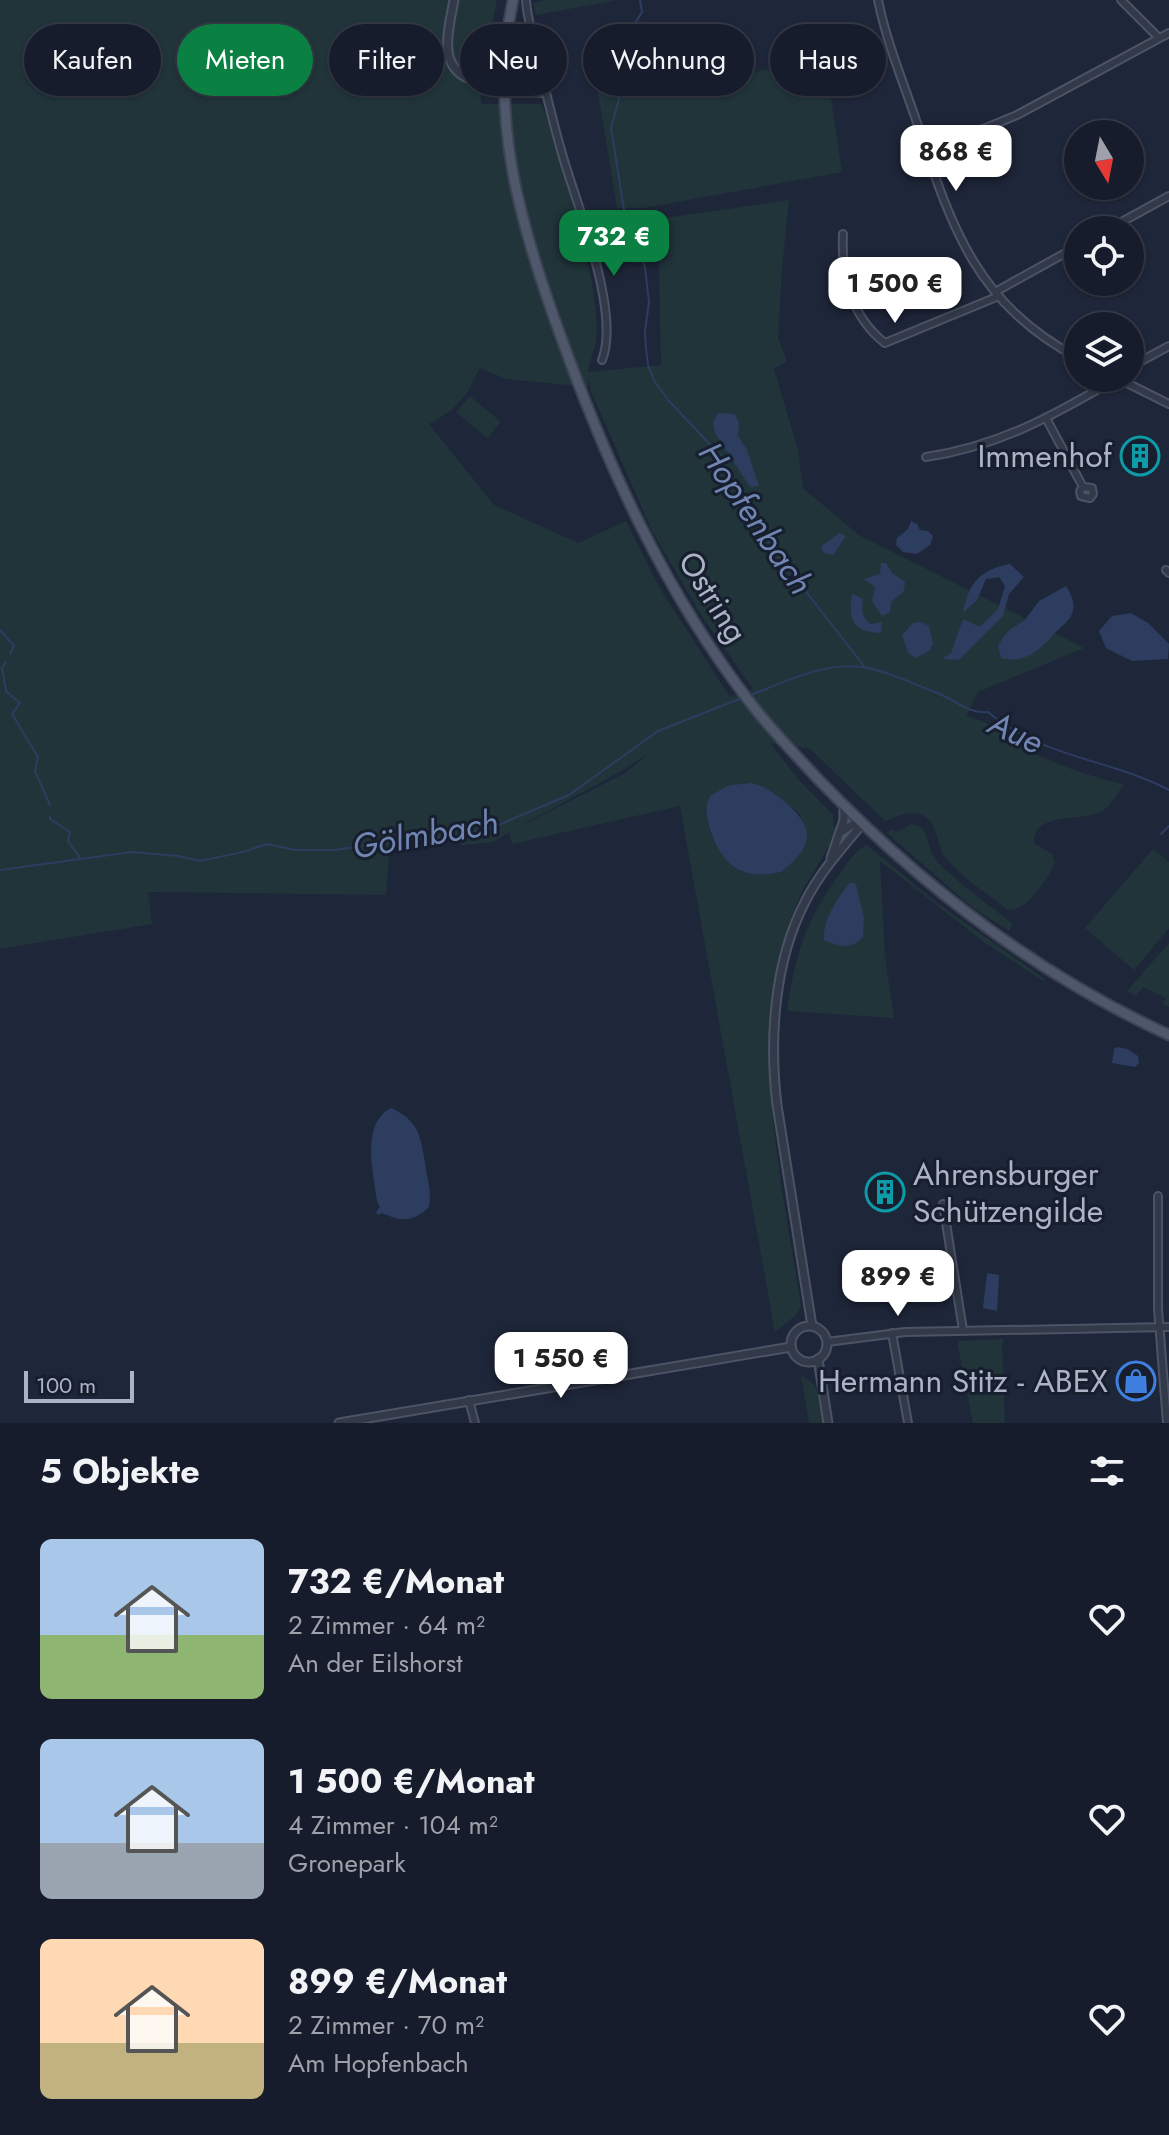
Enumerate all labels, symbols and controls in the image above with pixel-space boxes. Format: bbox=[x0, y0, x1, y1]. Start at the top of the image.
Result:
chip: Kaufen bbox=[24, 24, 161, 96]
chip: Mieten bbox=[177, 24, 313, 96]
chip: Filter bbox=[329, 24, 444, 96]
chip: Neu bbox=[460, 24, 567, 96]
chip: Wohnung bbox=[583, 24, 754, 96]
chip: Haus bbox=[770, 24, 886, 96]
north arrow bbox=[1064, 120, 1144, 200]
map controls bbox=[1064, 120, 1144, 392]
pin: 868 € bbox=[900, 125, 1012, 193]
text: 868 € bbox=[919, 132, 993, 170]
pin: 732 € bbox=[558, 210, 670, 278]
button: locate bbox=[1064, 216, 1144, 296]
text: 732 € bbox=[577, 217, 651, 255]
pin: 1 500 € bbox=[821, 257, 969, 325]
text: 1 500 € bbox=[846, 264, 944, 302]
button: layers bbox=[1064, 312, 1144, 392]
water label: Hopfenbach bbox=[686, 432, 825, 604]
place label: Immenhof bbox=[978, 433, 1113, 479]
building icon: Immenhof bbox=[1119, 435, 1161, 477]
street label: Ostring bbox=[667, 542, 759, 652]
water label: Aue bbox=[979, 698, 1051, 766]
water label: Gölmbach bbox=[348, 798, 502, 871]
place label: Ahrensburger Schützengilde bbox=[913, 1151, 1103, 1234]
building icon: Ahrensburger Schützengilde bbox=[864, 1171, 906, 1213]
pin: 899 € bbox=[842, 1250, 954, 1318]
text: 899 € bbox=[860, 1257, 936, 1295]
pin: 1 550 € bbox=[487, 1332, 635, 1400]
text: 1 550 € bbox=[513, 1339, 609, 1377]
place label: Hermann Stitz - ABEX bbox=[818, 1358, 1108, 1404]
shop icon: Hermann Stitz - ABEX bbox=[1115, 1360, 1157, 1402]
scale bar bbox=[24, 1367, 134, 1403]
text: 100 m bbox=[36, 1369, 96, 1401]
text: 5 Objekte bbox=[40, 1447, 200, 1496]
icon: filters bbox=[1085, 1449, 1129, 1493]
text: 732 €/Monat bbox=[288, 1557, 504, 1606]
icon: home bbox=[104, 1571, 200, 1667]
icon: heart bbox=[1085, 1597, 1129, 1641]
text: 2 Zimmer · 64 m² bbox=[288, 1606, 485, 1644]
text: An der Eilshorst bbox=[288, 1644, 463, 1682]
text: 1 500 €/Monat bbox=[288, 1757, 535, 1806]
icon: home bbox=[104, 1771, 200, 1867]
icon: heart bbox=[1085, 1797, 1129, 1841]
text: 4 Zimmer · 104 m² bbox=[288, 1806, 498, 1844]
text: Gronepark bbox=[288, 1844, 406, 1882]
text: 899 €/Monat bbox=[288, 1957, 507, 2006]
icon: home bbox=[104, 1971, 200, 2067]
icon: heart bbox=[1085, 1997, 1129, 2041]
text: 2 Zimmer · 70 m² bbox=[288, 2006, 484, 2044]
text: Am Hopfenbach bbox=[288, 2044, 469, 2082]

